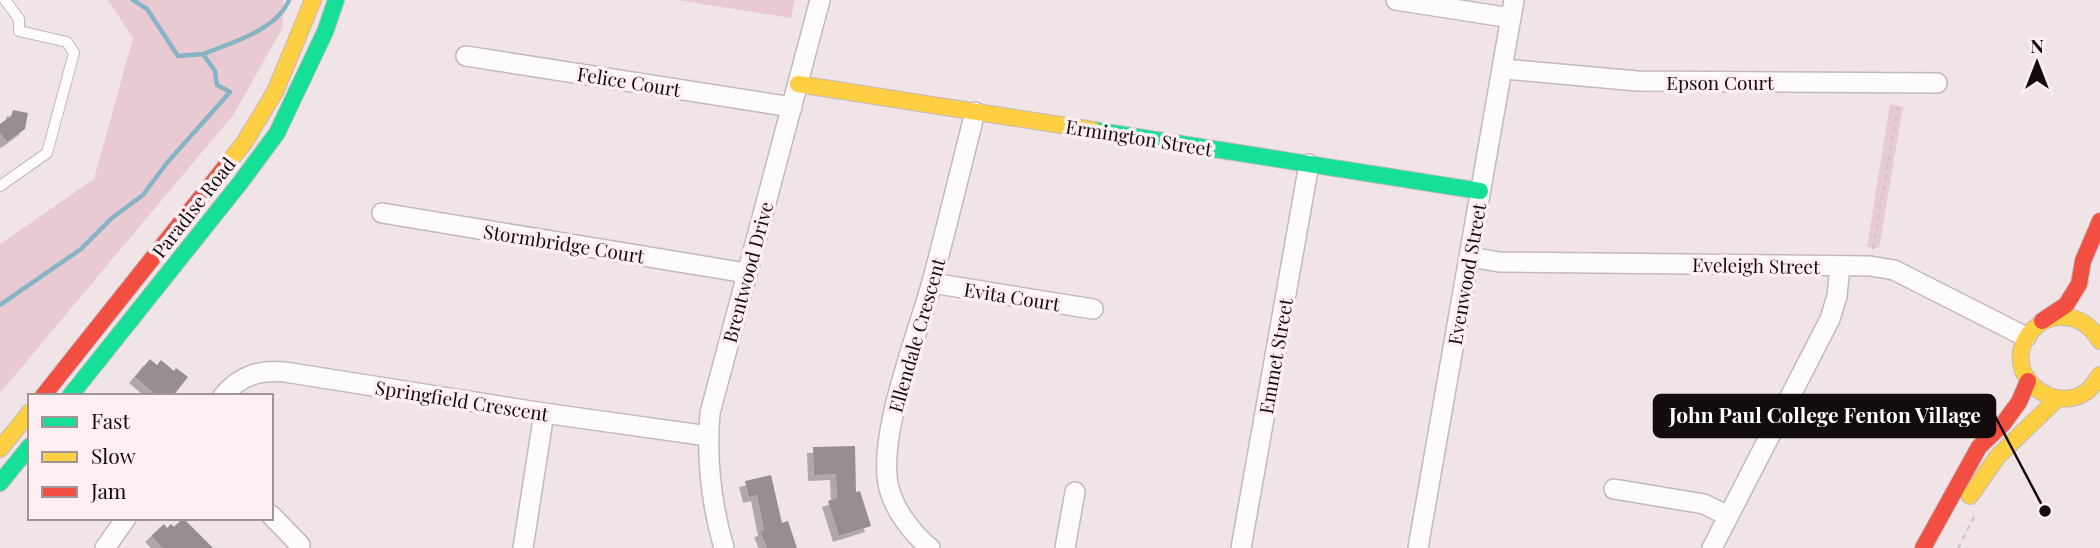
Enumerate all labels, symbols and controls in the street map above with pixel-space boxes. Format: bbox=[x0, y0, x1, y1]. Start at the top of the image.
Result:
north arrow bbox=[2002, 28, 2072, 98]
text: N bbox=[2030, 32, 2044, 58]
street label: Felice Court bbox=[575, 60, 683, 102]
street label: Epson Court bbox=[1666, 69, 1774, 95]
street label: Ermington Street bbox=[1064, 113, 1214, 161]
street label: Paradise Road bbox=[145, 151, 241, 263]
street label: Brentwood Drive bbox=[716, 199, 778, 345]
street label: Evenwood Street bbox=[1441, 201, 1491, 347]
street label: Stormbridge Court bbox=[482, 217, 646, 269]
street label: Eveleigh Street bbox=[1692, 251, 1820, 279]
street label: Ellendale Crescent bbox=[882, 255, 951, 415]
street label: Evita Court bbox=[962, 276, 1062, 316]
street label: Emmet Street bbox=[1252, 296, 1298, 416]
street label: Springfield Crescent bbox=[373, 373, 551, 427]
legend bbox=[28, 394, 273, 520]
callout: John Paul College Fenton Village bbox=[1654, 395, 1995, 437]
text: John Paul College Fenton Village bbox=[1668, 400, 1981, 428]
text: Fast bbox=[91, 406, 130, 434]
text: Slow bbox=[91, 441, 136, 469]
text: Jam bbox=[90, 476, 127, 504]

